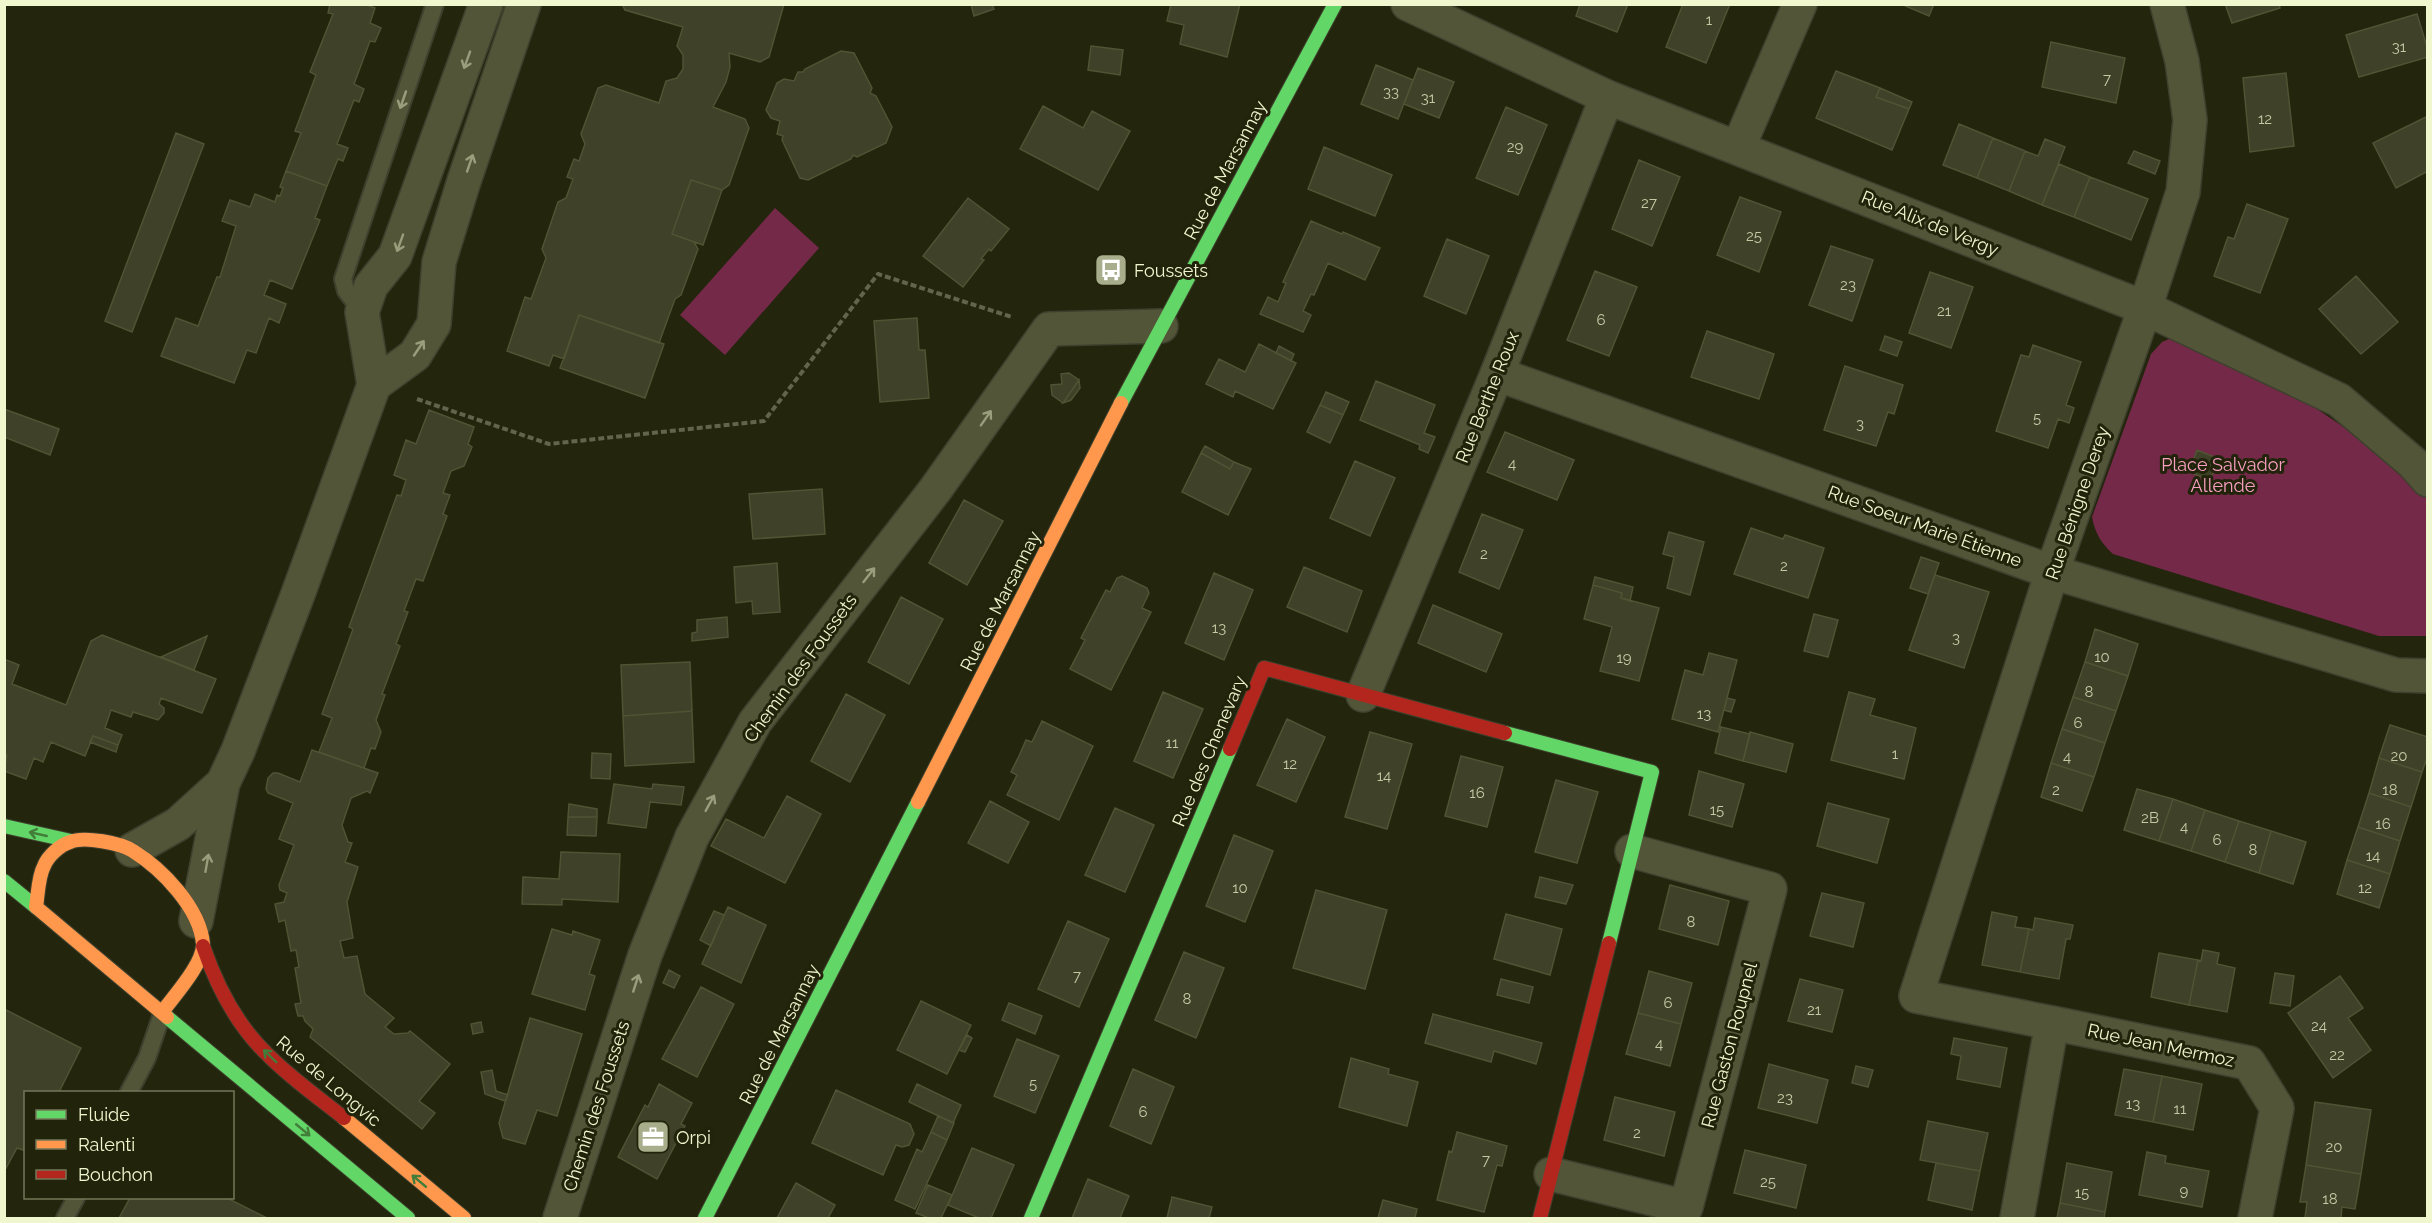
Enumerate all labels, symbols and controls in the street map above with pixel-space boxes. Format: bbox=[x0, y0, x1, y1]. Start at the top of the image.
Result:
house number: 1 bbox=[1706, 11, 1713, 29]
house number: 31 bbox=[2392, 38, 2407, 56]
one-way arrow bbox=[461, 50, 472, 69]
house number: 7 bbox=[2103, 70, 2111, 88]
house number: 33 bbox=[1383, 83, 1399, 101]
house number: 31 bbox=[1421, 89, 1436, 107]
one-way arrow bbox=[397, 90, 408, 109]
street label: Rue de Marsannay bbox=[1179, 97, 1271, 243]
house number: 12 bbox=[2258, 110, 2272, 128]
house number: 29 bbox=[1507, 138, 1524, 156]
one-way arrow bbox=[466, 154, 477, 173]
street label: Rue Alix de Vergy bbox=[1858, 186, 2002, 260]
house number: 27 bbox=[1641, 194, 1657, 212]
house number: 25 bbox=[1746, 227, 1762, 245]
one-way arrow bbox=[394, 233, 405, 252]
bus stop icon: Foussets bbox=[1093, 252, 1129, 288]
place label: Foussets bbox=[1134, 260, 1208, 281]
house number: 23 bbox=[1840, 276, 1856, 294]
house number: 21 bbox=[1937, 302, 1952, 320]
house number: 6 bbox=[1596, 311, 1606, 329]
street label: Rue Berthe Roux bbox=[1451, 328, 1523, 466]
one-way arrow bbox=[413, 341, 425, 357]
house number: 5 bbox=[2033, 409, 2041, 427]
one-way arrow bbox=[980, 411, 992, 427]
house number: 3 bbox=[1856, 415, 1864, 433]
street label: Rue Bénigne Derey bbox=[2041, 423, 2113, 582]
park label: Place Salvador Allende bbox=[2161, 454, 2285, 496]
house number: 4 bbox=[1508, 455, 1516, 473]
street label: Rue Soeur Marie Étienne bbox=[1825, 480, 2025, 571]
street label: Rue de Marsannay bbox=[956, 527, 1045, 675]
house number: 2 bbox=[1480, 545, 1488, 563]
house number: 2 bbox=[1780, 557, 1788, 575]
one-way arrow bbox=[863, 567, 876, 583]
street label: Chemin des Foussets bbox=[739, 590, 861, 746]
house number: 13 bbox=[1212, 619, 1226, 637]
house number: 3 bbox=[1952, 629, 1960, 647]
house number: 10 bbox=[2094, 648, 2110, 666]
house number: 19 bbox=[1616, 649, 1632, 667]
street label: Rue des Chenevary bbox=[1168, 672, 1250, 830]
house number: 8 bbox=[2085, 683, 2094, 701]
house number: 13 bbox=[1697, 705, 1711, 723]
house number: 6 bbox=[2073, 714, 2083, 732]
house number: 11 bbox=[1166, 734, 1179, 752]
house number: 1 bbox=[1892, 745, 1899, 763]
house number: 20 bbox=[2391, 747, 2408, 765]
house number: 4 bbox=[2063, 748, 2071, 766]
house number: 12 bbox=[1283, 755, 1297, 773]
house number: 14 bbox=[1377, 767, 1391, 785]
house number: 2 bbox=[2052, 781, 2060, 799]
house number: 18 bbox=[2382, 781, 2398, 799]
house number: 16 bbox=[1469, 784, 1485, 802]
one-way arrow bbox=[704, 795, 716, 812]
house number: 15 bbox=[1710, 801, 1724, 819]
house number: 2B bbox=[2141, 809, 2159, 827]
house number: 16 bbox=[2375, 815, 2391, 833]
house number: 4 bbox=[2180, 818, 2188, 836]
one-way arrow bbox=[28, 827, 47, 839]
house number: 6 bbox=[2212, 831, 2222, 849]
house number: 8 bbox=[2249, 841, 2258, 859]
house number: 14 bbox=[2366, 847, 2380, 865]
one-way arrow bbox=[201, 854, 212, 874]
house number: 10 bbox=[1232, 879, 1248, 897]
house number: 12 bbox=[2358, 879, 2372, 897]
house number: 8 bbox=[1687, 913, 1696, 931]
street label: Rue de Marsannay bbox=[735, 960, 824, 1108]
street label: Rue Gaston Roupnel bbox=[1697, 960, 1761, 1130]
house number: 7 bbox=[1073, 967, 1081, 985]
one-way arrow bbox=[631, 974, 642, 993]
house number: 8 bbox=[1183, 990, 1192, 1008]
house number: 6 bbox=[1663, 994, 1673, 1012]
house number: 21 bbox=[1807, 1001, 1822, 1019]
house number: 24 bbox=[2311, 1017, 2327, 1035]
street label: Chemin des Foussets bbox=[559, 1018, 634, 1194]
street label: Rue Jean Mermoz bbox=[2086, 1019, 2236, 1071]
street label: Rue de Longvic bbox=[273, 1031, 386, 1131]
house number: 4 bbox=[1655, 1035, 1663, 1053]
house number: 22 bbox=[2329, 1046, 2345, 1064]
one-way arrow bbox=[262, 1048, 277, 1063]
house number: 5 bbox=[1029, 1075, 1037, 1093]
house number: 23 bbox=[1777, 1089, 1793, 1107]
legend bbox=[24, 1091, 234, 1199]
house number: 13 bbox=[2126, 1095, 2140, 1113]
house number: 11 bbox=[2174, 1100, 2187, 1118]
house number: 6 bbox=[1138, 1103, 1148, 1121]
text: Fluide bbox=[78, 1104, 130, 1125]
office icon: Orpi bbox=[635, 1119, 671, 1155]
one-way arrow bbox=[295, 1124, 311, 1137]
house number: 2 bbox=[1633, 1124, 1641, 1142]
place label: Orpi bbox=[676, 1127, 711, 1148]
text: Ralenti bbox=[78, 1134, 135, 1155]
house number: 20 bbox=[2326, 1138, 2343, 1156]
house number: 7 bbox=[1482, 1151, 1490, 1169]
text: Bouchon bbox=[78, 1164, 153, 1185]
house number: 25 bbox=[1760, 1173, 1776, 1191]
one-way arrow bbox=[412, 1174, 427, 1188]
house number: 9 bbox=[2180, 1182, 2189, 1200]
house number: 15 bbox=[2075, 1184, 2089, 1202]
house number: 18 bbox=[2322, 1190, 2338, 1208]

